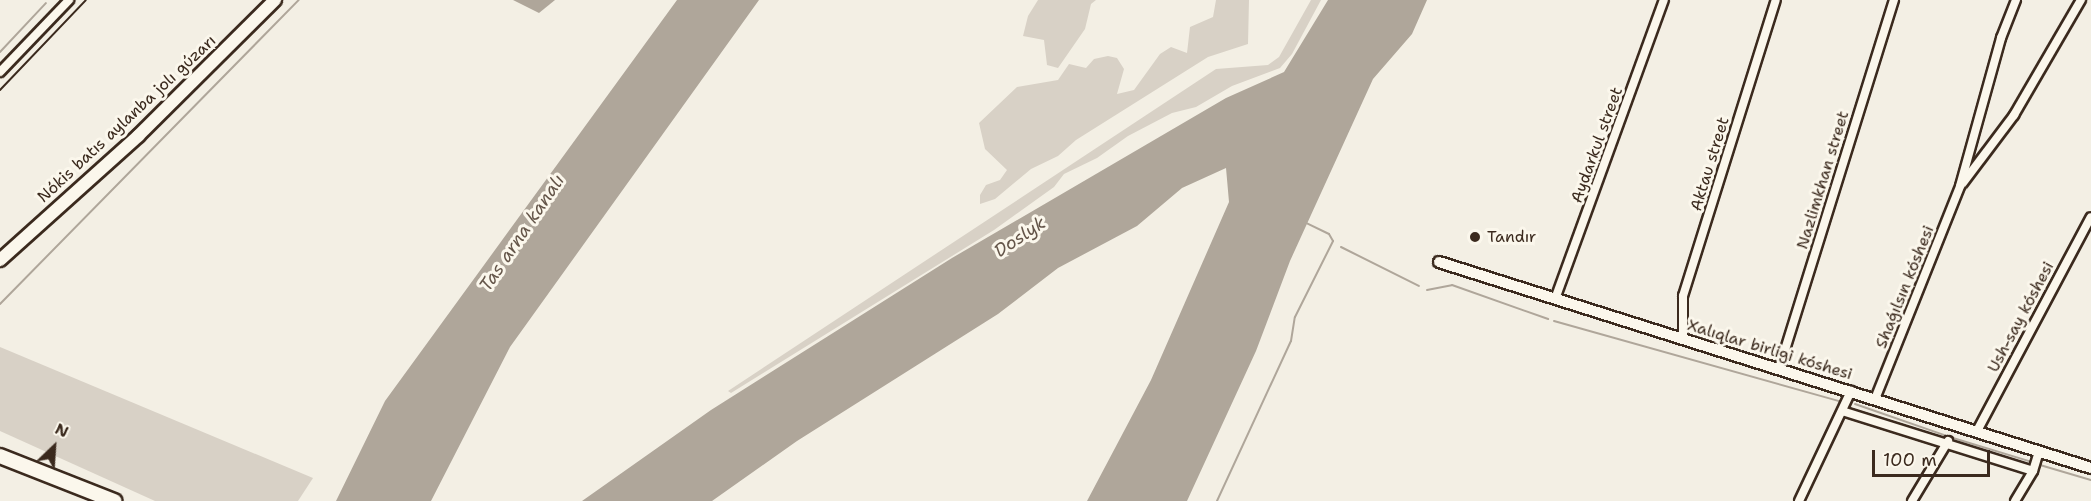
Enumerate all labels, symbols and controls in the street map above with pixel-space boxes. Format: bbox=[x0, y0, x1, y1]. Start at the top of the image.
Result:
street label: Nókis batıs aylanba jolı gúzarı bbox=[34, 31, 220, 207]
street label: Aydarkul street bbox=[1567, 84, 1627, 206]
street label: Nazlimkhan street bbox=[1793, 109, 1853, 251]
street label: Aktau street bbox=[1687, 115, 1733, 213]
water label: Tas arna kanalı bbox=[475, 170, 569, 296]
water label: Doslyk bbox=[990, 212, 1050, 262]
street label: Shaǵılsın kóshesi bbox=[1872, 223, 1938, 351]
place label: Tandır bbox=[1487, 227, 1536, 247]
marker: Tandır bbox=[1468, 230, 1482, 244]
street label: Ush-say kóshesi bbox=[1984, 258, 2058, 376]
street label: Xalıqlar birligi kóshesi bbox=[1685, 316, 1855, 384]
north arrow bbox=[24, 417, 84, 477]
text: N bbox=[52, 418, 72, 442]
scale bar bbox=[1875, 438, 1994, 476]
text: 100 m bbox=[1883, 448, 1937, 472]

